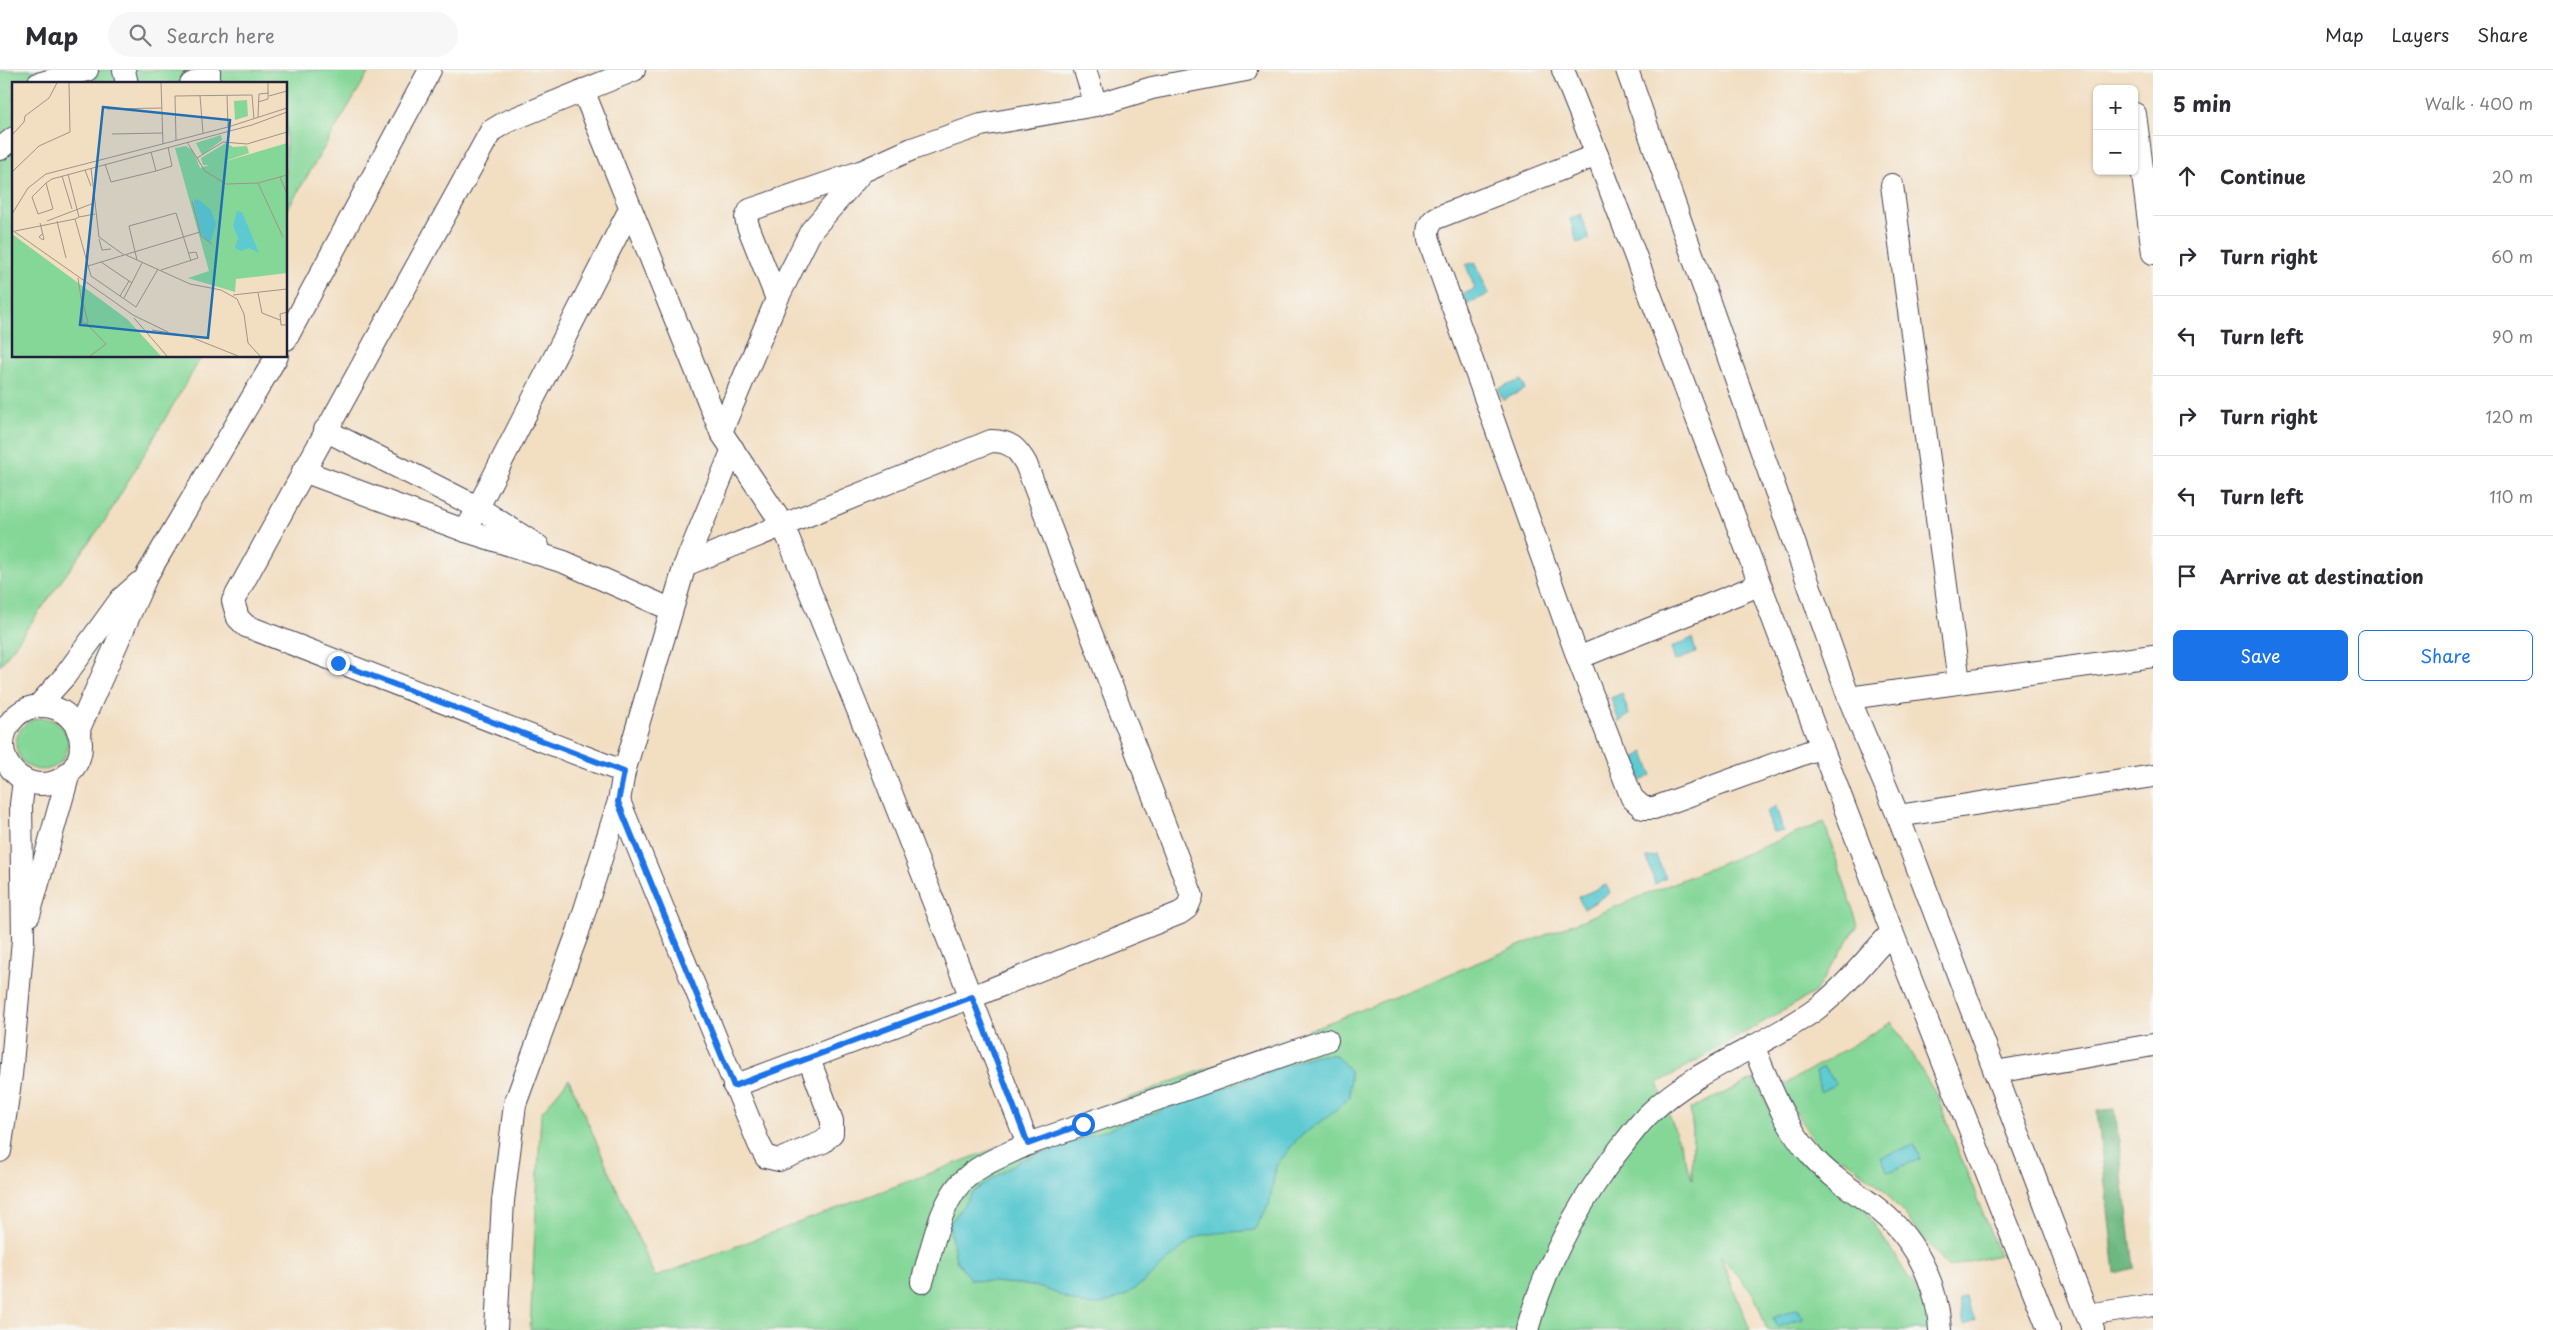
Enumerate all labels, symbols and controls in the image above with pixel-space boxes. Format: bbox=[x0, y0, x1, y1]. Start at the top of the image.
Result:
search box bbox=[108, 12, 458, 57]
text: Map bbox=[25, 17, 78, 53]
icon: search bbox=[126, 21, 154, 49]
text: Search here bbox=[166, 21, 275, 49]
text: Map bbox=[2325, 21, 2364, 48]
text: Layers bbox=[2392, 21, 2449, 48]
text: Share bbox=[2477, 21, 2528, 48]
inset map bbox=[12, 82, 288, 358]
map controls bbox=[2093, 85, 2138, 175]
button: + bbox=[2093, 85, 2138, 130]
text: 5 min bbox=[2173, 87, 2231, 119]
text: Walk · 400 m bbox=[2425, 91, 2533, 115]
button: − bbox=[2093, 130, 2138, 175]
icon: ahead bbox=[2173, 162, 2201, 190]
text: Continue bbox=[2220, 162, 2306, 190]
text: 20 m bbox=[2492, 164, 2533, 188]
icon: right bbox=[2173, 242, 2201, 270]
text: Turn right bbox=[2220, 242, 2318, 270]
text: 60 m bbox=[2491, 244, 2533, 268]
icon: left bbox=[2173, 322, 2201, 350]
text: Turn left bbox=[2220, 322, 2304, 350]
text: 90 m bbox=[2492, 324, 2533, 348]
icon: right bbox=[2173, 402, 2201, 430]
text: Turn right bbox=[2220, 402, 2318, 430]
text: 120 m bbox=[2486, 404, 2533, 428]
icon: left bbox=[2173, 482, 2201, 510]
text: Turn left bbox=[2220, 482, 2304, 510]
text: 110 m bbox=[2490, 484, 2533, 508]
icon: arrive bbox=[2173, 562, 2201, 590]
text: Arrive at destination bbox=[2220, 562, 2424, 590]
button: Save bbox=[2173, 630, 2348, 681]
button: Share bbox=[2358, 630, 2533, 681]
route end bbox=[327, 652, 350, 675]
route start bbox=[1072, 1113, 1095, 1136]

